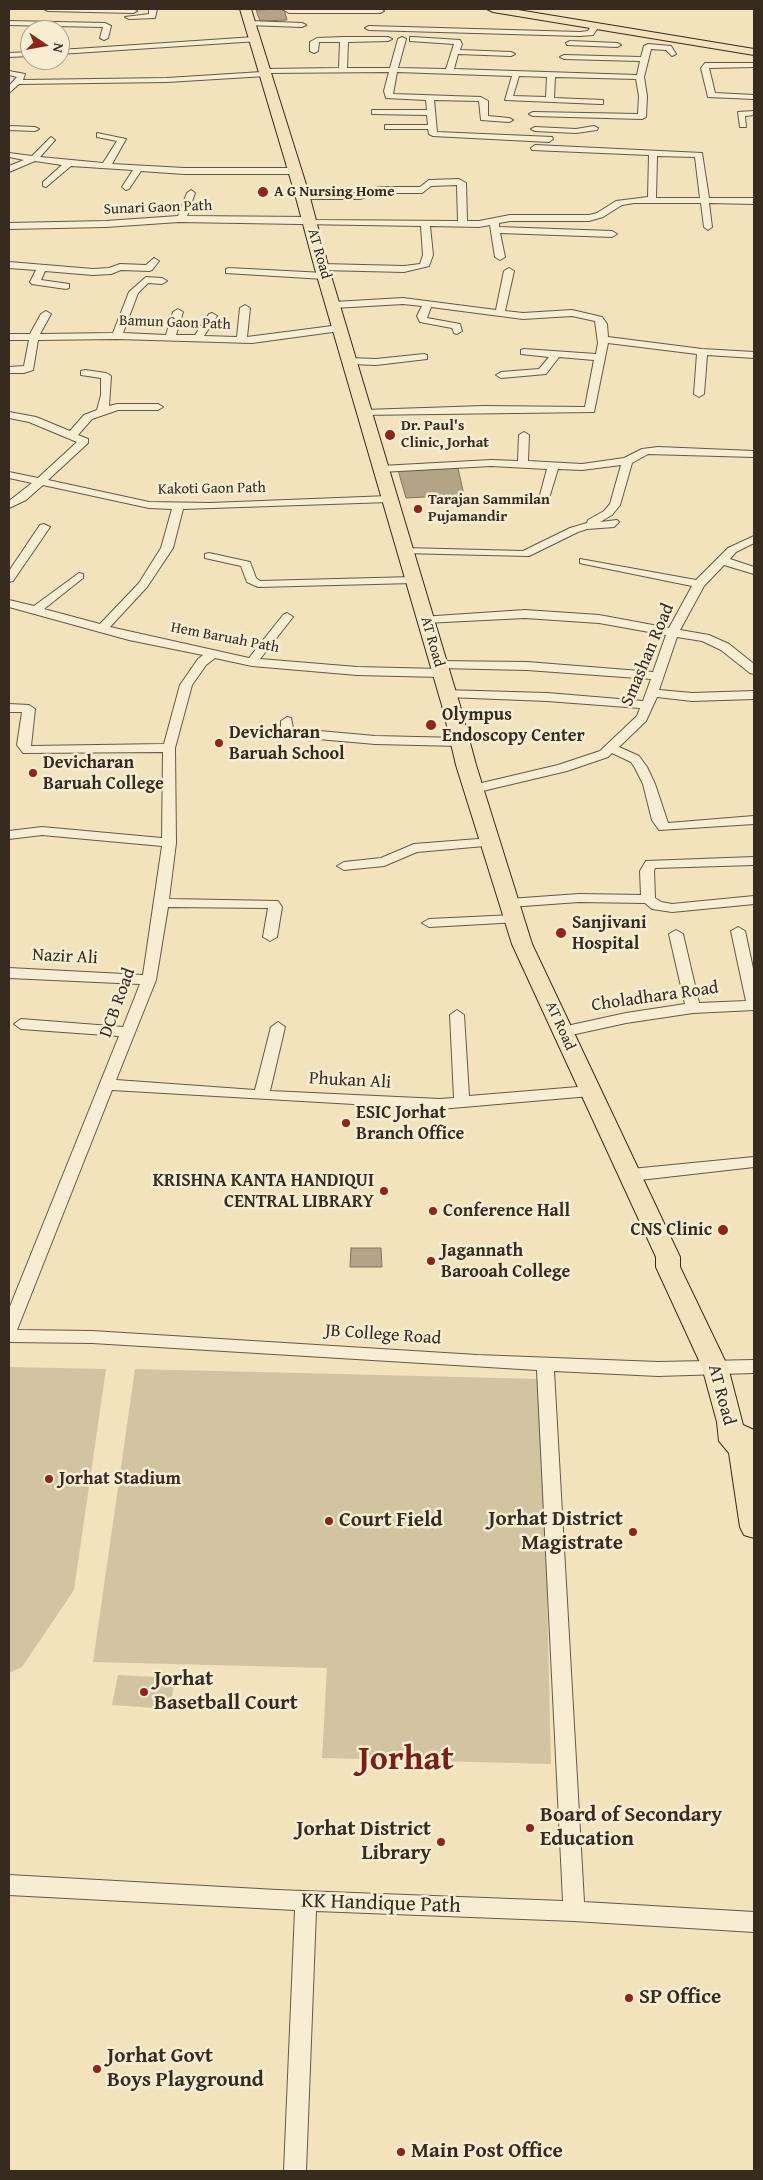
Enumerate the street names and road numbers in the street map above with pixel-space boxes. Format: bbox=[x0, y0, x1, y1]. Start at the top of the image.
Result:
street label: Sunari Gaon Path bbox=[103, 197, 213, 219]
street label: AT Road bbox=[303, 227, 335, 281]
street label: Bamun Gaon Path bbox=[119, 312, 231, 334]
street label: Kakoti Gaon Path bbox=[158, 479, 266, 499]
street label: Smashan Road bbox=[617, 600, 679, 710]
street label: AT Road bbox=[416, 615, 448, 669]
street label: Hem Baruah Path bbox=[169, 619, 281, 657]
street label: Nazir Ali bbox=[32, 944, 98, 970]
street label: DCB Road bbox=[95, 965, 141, 1041]
street label: Choladhara Road bbox=[590, 977, 720, 1017]
street label: AT Road bbox=[541, 999, 579, 1053]
street label: Phukan Ali bbox=[308, 1068, 392, 1094]
street label: JB College Road bbox=[324, 1320, 442, 1350]
street label: AT Road bbox=[703, 1362, 739, 1428]
street label: KK Handique Path bbox=[301, 1889, 461, 1919]

